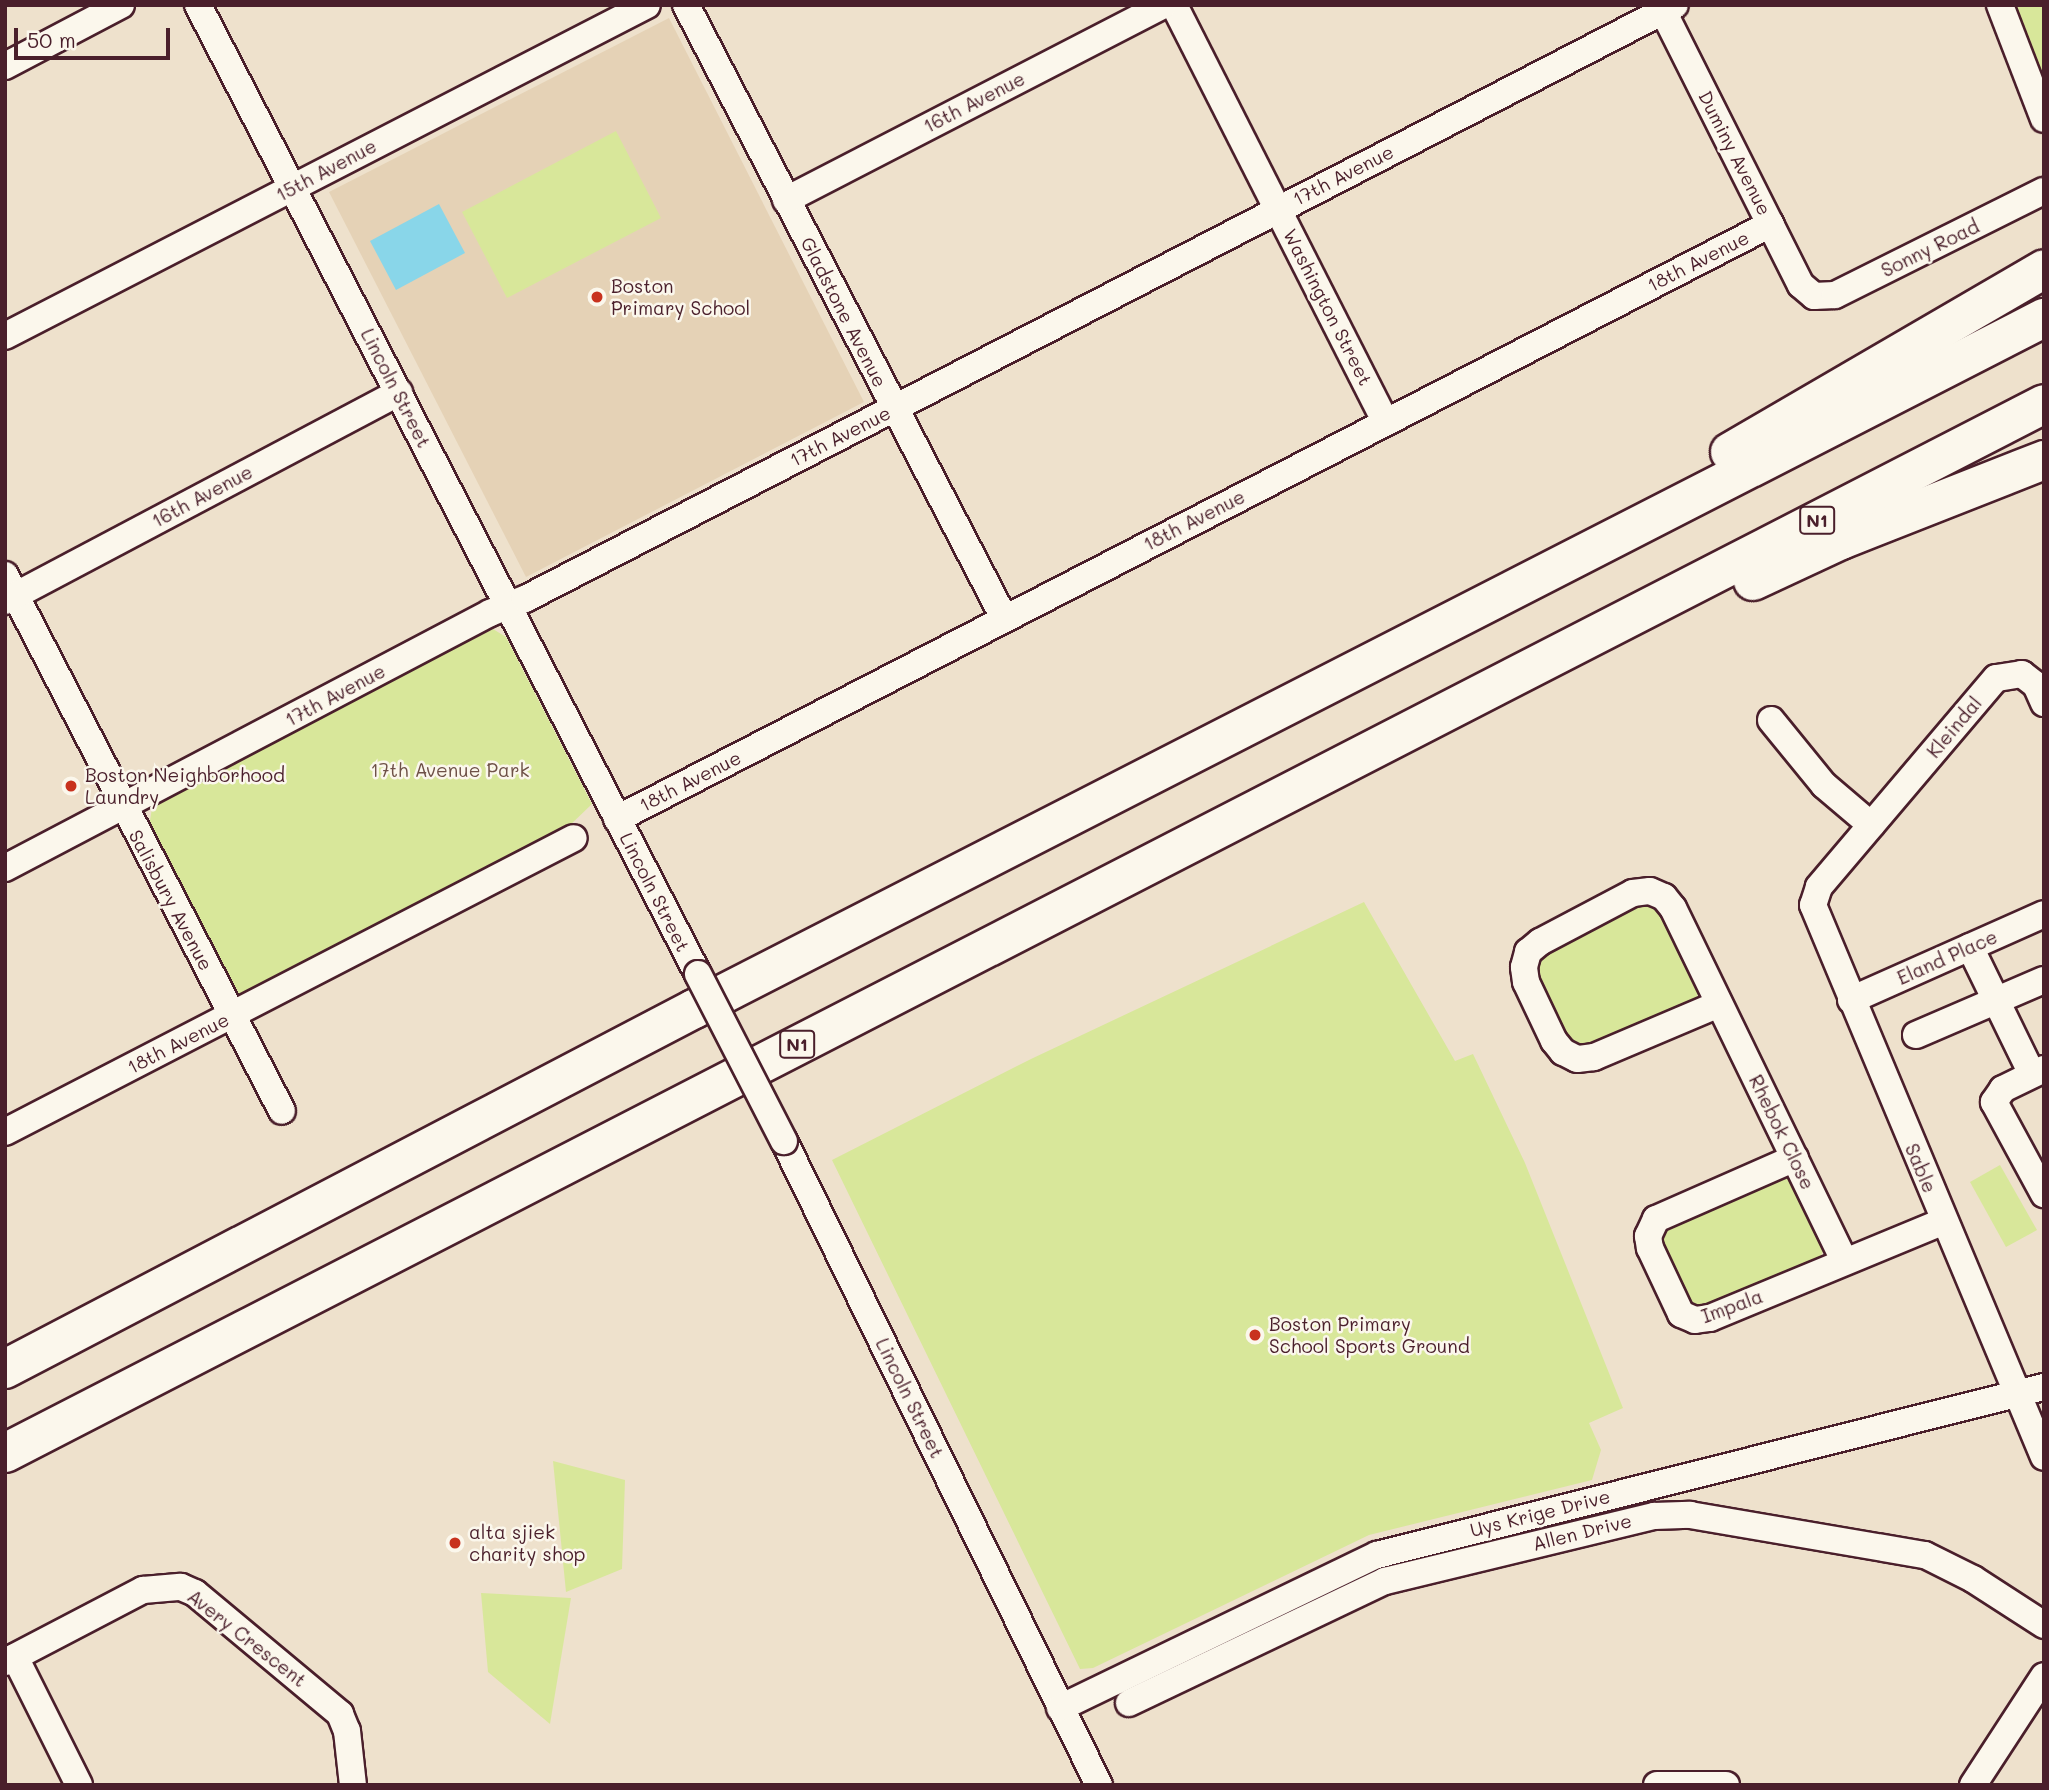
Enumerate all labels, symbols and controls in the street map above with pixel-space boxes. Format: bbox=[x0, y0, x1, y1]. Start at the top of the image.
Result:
scale bar bbox=[18, 14, 173, 58]
text: 50 m bbox=[27, 26, 76, 53]
street label: 16th Avenue bbox=[919, 67, 1029, 137]
street label: Duminy Avenue bbox=[1694, 87, 1776, 219]
street label: 15th Avenue bbox=[272, 134, 380, 206]
street label: 17th Avenue bbox=[1289, 140, 1397, 210]
street label: Sonny Road bbox=[1877, 214, 1983, 282]
street label: Washington Street bbox=[1279, 225, 1377, 389]
street label: 18th Avenue bbox=[1643, 226, 1753, 296]
street label: Gladstone Avenue bbox=[796, 233, 892, 391]
place label: Boston Primary School bbox=[611, 275, 750, 319]
marker: Boston Primary School bbox=[589, 289, 605, 305]
street label: Lincoln Street bbox=[356, 325, 436, 451]
street label: 17th Avenue bbox=[786, 401, 894, 471]
street label: 16th Avenue bbox=[148, 460, 256, 532]
street label: 18th Avenue bbox=[1139, 485, 1249, 555]
road number: N1 bbox=[1798, 506, 1836, 534]
street label: 17th Avenue bbox=[281, 659, 389, 731]
street label: Kleindal bbox=[1922, 692, 1986, 762]
street label: 18th Avenue bbox=[635, 746, 745, 816]
park label: 17th Avenue Park bbox=[370, 759, 530, 781]
place label: Boston Neighborhood Laundry bbox=[85, 764, 285, 808]
marker: Boston Neighborhood Laundry bbox=[63, 778, 79, 794]
street label: Salisbury Avenue bbox=[124, 826, 218, 974]
street label: Lincoln Street bbox=[615, 829, 695, 955]
street label: Eland Place bbox=[1893, 925, 2001, 989]
street label: 18th Avenue bbox=[123, 1008, 233, 1078]
road number: N1 bbox=[778, 1030, 816, 1058]
street label: Rhebok Close bbox=[1744, 1071, 1820, 1193]
street label: Sable bbox=[1901, 1140, 1941, 1196]
street label: Impala bbox=[1698, 1284, 1766, 1328]
place label: Boston Primary School Sports Ground bbox=[1269, 1313, 1470, 1357]
marker: Boston Primary School Sports Ground bbox=[1247, 1327, 1263, 1343]
street label: Lincoln Street bbox=[871, 1334, 949, 1462]
street label: Uys Krige Drive bbox=[1467, 1485, 1613, 1541]
street label: Allen Drive bbox=[1530, 1509, 1634, 1555]
place label: alta sjiek charity shop bbox=[469, 1521, 585, 1565]
marker: alta sjiek charity shop bbox=[447, 1535, 463, 1551]
street label: Avery Crescent bbox=[183, 1585, 311, 1691]

